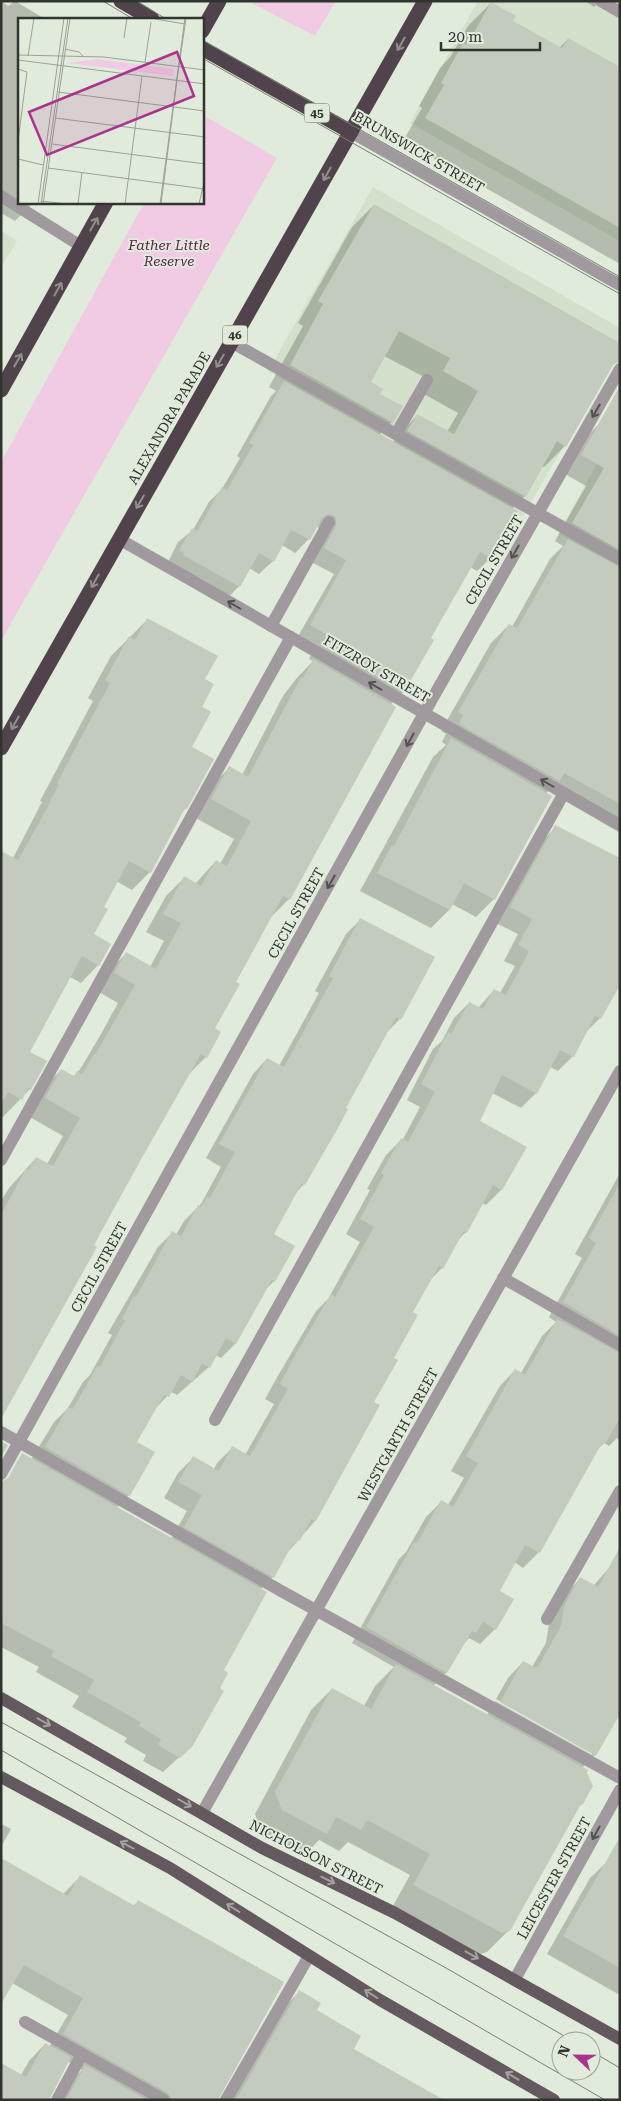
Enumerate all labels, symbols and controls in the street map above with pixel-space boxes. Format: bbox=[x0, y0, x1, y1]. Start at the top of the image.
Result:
inset map bbox=[18, 18, 204, 204]
scale bar bbox=[441, 20, 540, 52]
text: 20 m bbox=[448, 28, 483, 46]
one-way arrow bbox=[396, 36, 406, 50]
road number: 45 bbox=[304, 104, 330, 122]
street label: BRUNSWICK STREET bbox=[351, 108, 487, 196]
one-way arrow bbox=[322, 166, 331, 181]
one-way arrow bbox=[89, 218, 99, 232]
park label: Father Little Reserve bbox=[127, 237, 210, 269]
one-way arrow bbox=[53, 281, 63, 296]
road number: 46 bbox=[222, 326, 248, 344]
street label: ALEXANDRA PARADE bbox=[124, 349, 214, 487]
one-way arrow bbox=[13, 353, 23, 368]
one-way arrow bbox=[215, 353, 225, 367]
one-way arrow bbox=[590, 403, 600, 418]
one-way arrow bbox=[134, 494, 144, 508]
street label: CECIL STREET bbox=[462, 512, 526, 608]
one-way arrow bbox=[510, 545, 520, 559]
one-way arrow bbox=[90, 574, 100, 589]
one-way arrow bbox=[227, 600, 242, 610]
street label: FITZROY STREET bbox=[321, 632, 433, 706]
one-way arrow bbox=[369, 680, 383, 690]
one-way arrow bbox=[10, 715, 20, 730]
one-way arrow bbox=[404, 732, 414, 746]
one-way arrow bbox=[540, 778, 555, 788]
street label: CECIL STREET bbox=[264, 865, 328, 961]
one-way arrow bbox=[325, 874, 335, 888]
street label: CECIL STREET bbox=[67, 1219, 131, 1315]
street label: WESTGARTH STREET bbox=[355, 1365, 441, 1505]
one-way arrow bbox=[36, 1718, 50, 1728]
one-way arrow bbox=[177, 1799, 191, 1809]
street label: LEICESTER STREET bbox=[514, 1814, 594, 1942]
street label: NICHOLSON STREET bbox=[247, 1816, 385, 1898]
one-way arrow bbox=[591, 1825, 600, 1840]
one-way arrow bbox=[120, 1840, 135, 1849]
one-way arrow bbox=[320, 1876, 335, 1885]
one-way arrow bbox=[227, 1903, 241, 1913]
one-way arrow bbox=[464, 1951, 478, 1961]
one-way arrow bbox=[364, 1989, 378, 1999]
north arrow bbox=[551, 2031, 601, 2081]
text: N bbox=[555, 2043, 573, 2059]
one-way arrow bbox=[505, 2070, 519, 2080]

